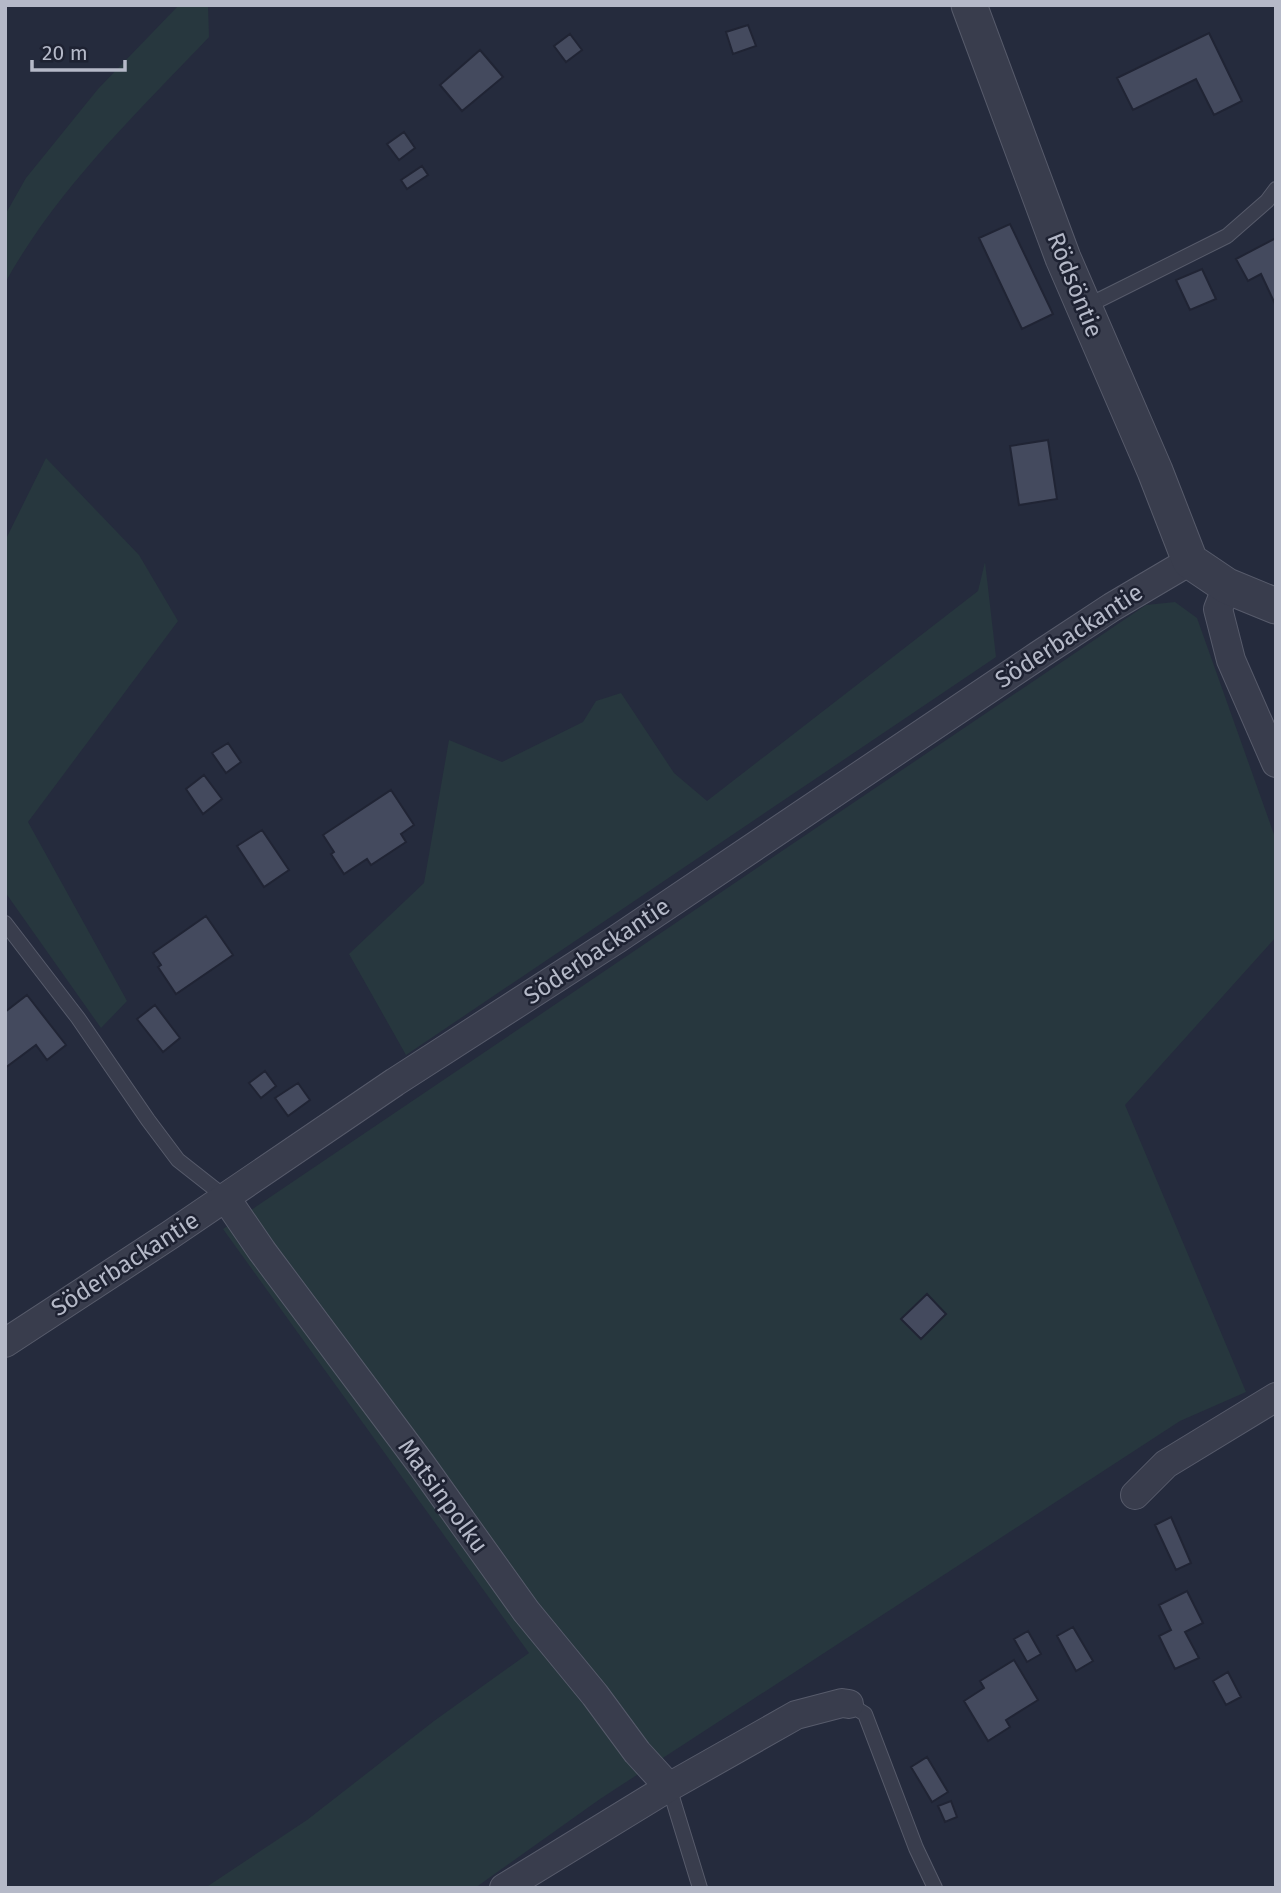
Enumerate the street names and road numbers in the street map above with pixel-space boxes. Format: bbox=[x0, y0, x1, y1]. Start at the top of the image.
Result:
street label: Rödsöntie bbox=[1041, 229, 1109, 341]
street label: Söderbackantie bbox=[990, 578, 1148, 694]
street label: Söderbackantie bbox=[519, 892, 675, 1010]
street label: Söderbackantie bbox=[46, 1206, 204, 1322]
street label: Matsinpolku bbox=[392, 1434, 494, 1558]

